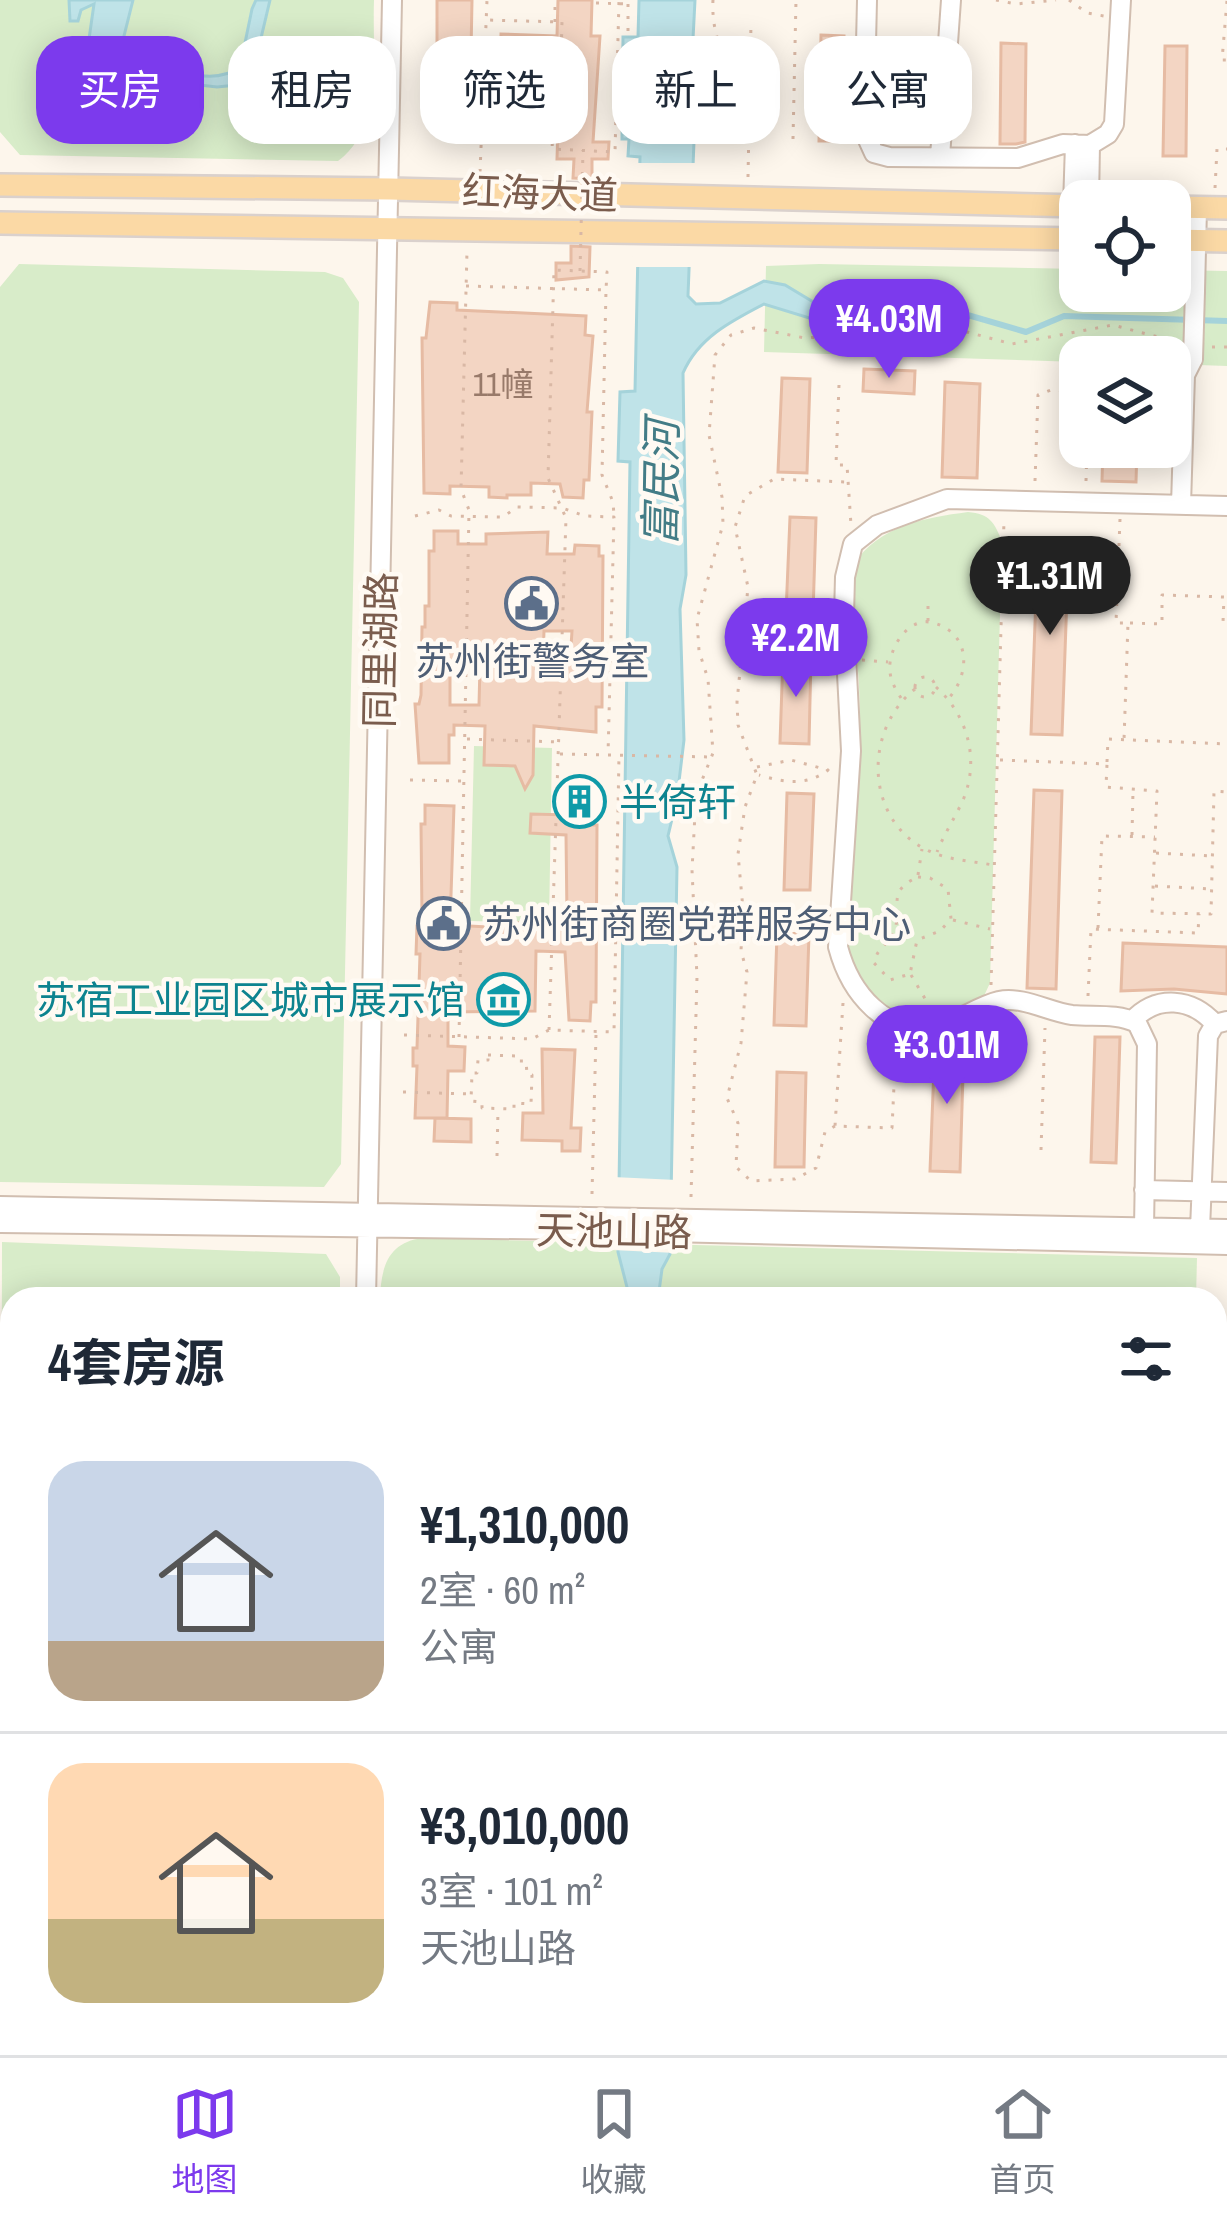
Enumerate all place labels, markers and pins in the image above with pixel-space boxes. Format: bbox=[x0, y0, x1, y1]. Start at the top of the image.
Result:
pin: ¥4.03M bbox=[791, 279, 987, 381]
pin: ¥1.31M bbox=[952, 536, 1148, 638]
public building icon: 苏州街警务室 bbox=[504, 576, 560, 632]
pin: ¥2.2M bbox=[712, 598, 880, 700]
place label: 苏州街警务室 bbox=[415, 635, 649, 687]
building icon: 半倚轩 bbox=[552, 774, 608, 830]
place label: 半倚轩 bbox=[619, 776, 736, 828]
public building icon: 苏州街商圈党群服务中心 bbox=[415, 896, 471, 952]
place label: 苏州街商圈党群服务中心 bbox=[482, 898, 911, 950]
museum icon: 苏宿工业园区城市展示馆 bbox=[476, 972, 532, 1028]
place label: 苏宿工业园区城市展示馆 bbox=[36, 974, 465, 1026]
pin: ¥3.01M bbox=[849, 1005, 1045, 1107]

